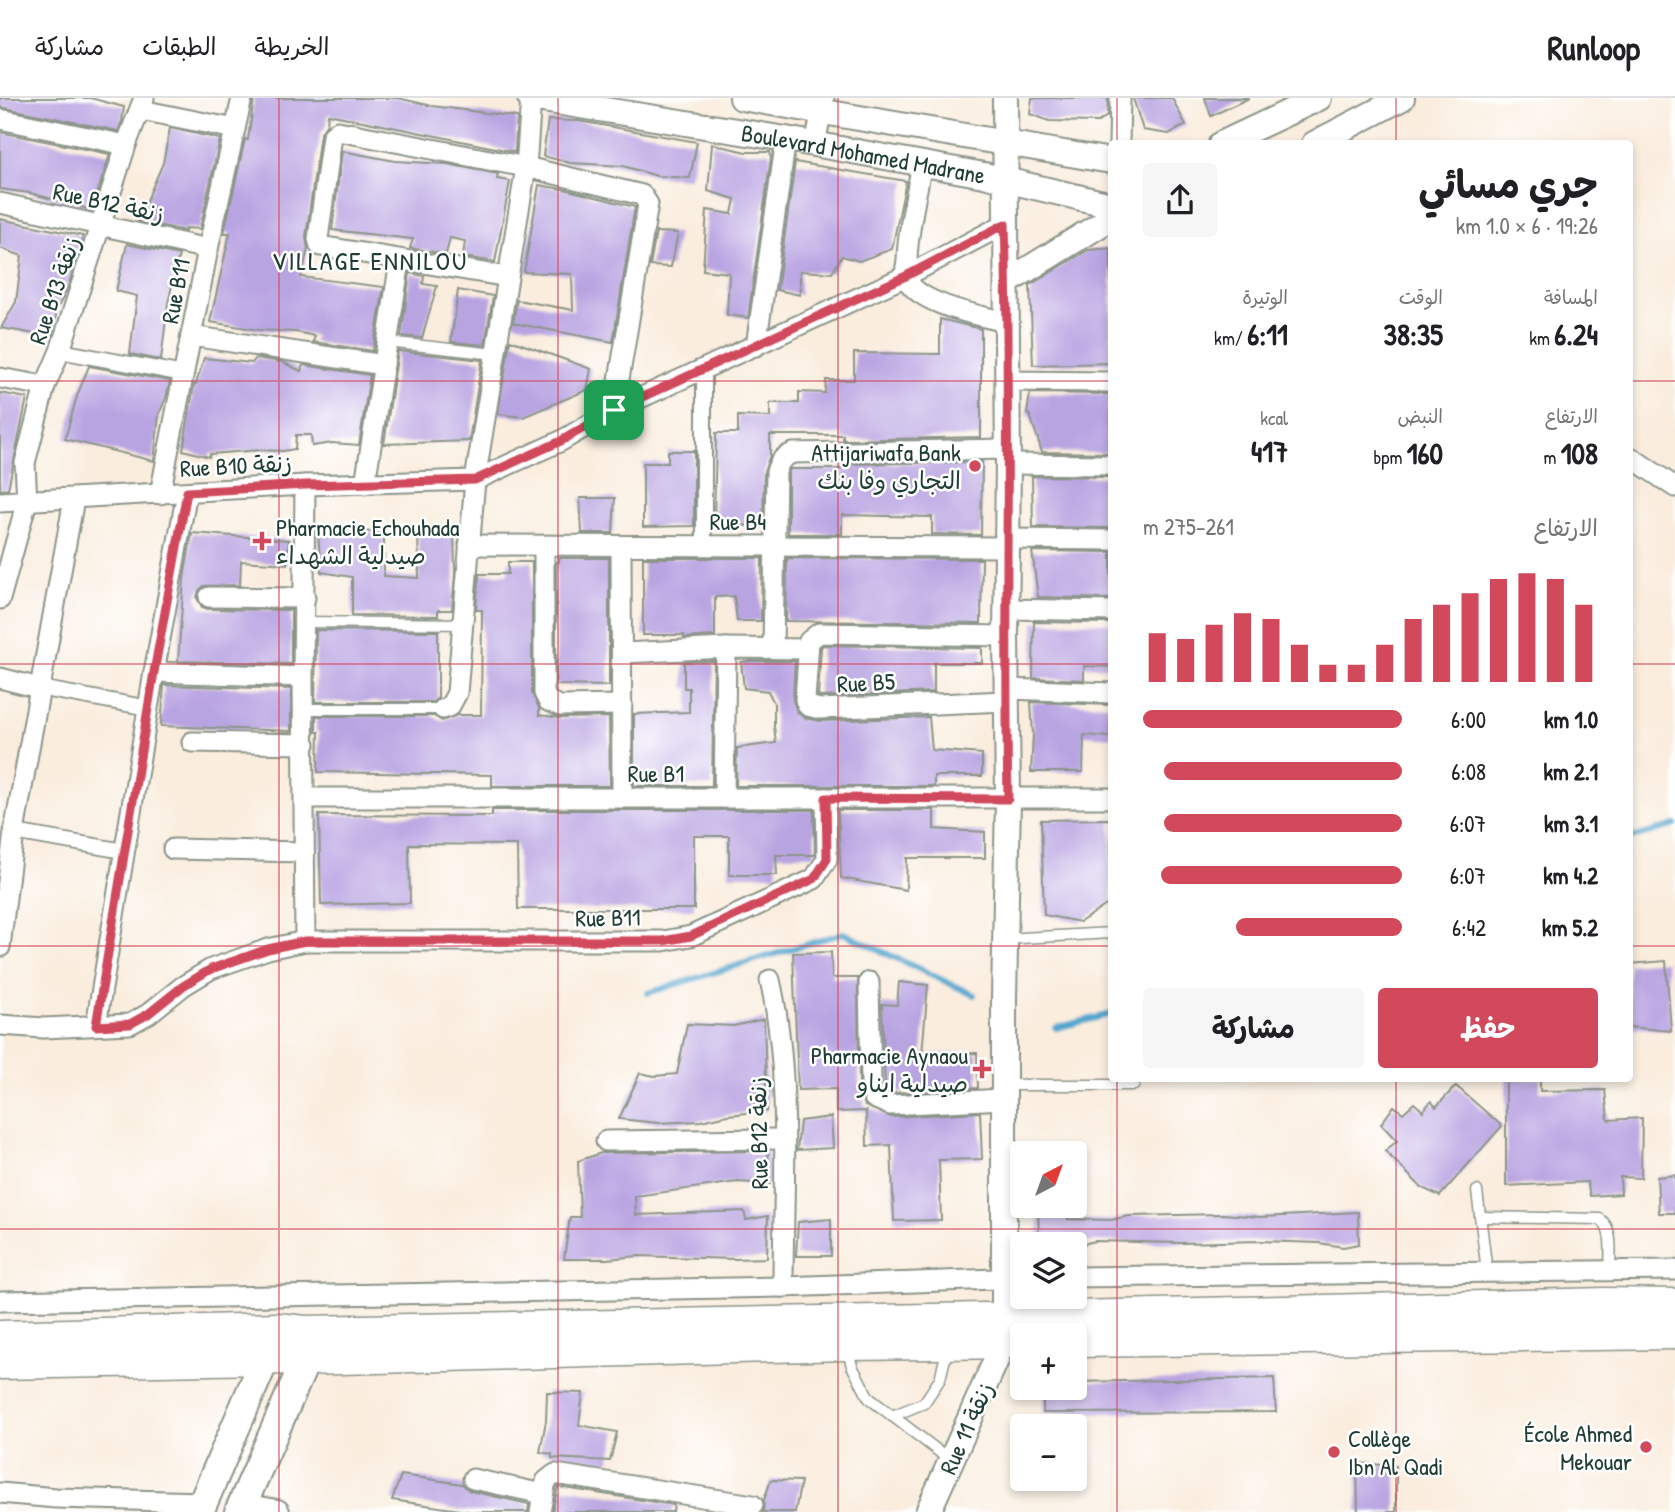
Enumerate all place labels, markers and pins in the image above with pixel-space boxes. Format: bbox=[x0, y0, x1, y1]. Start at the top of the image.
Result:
pin bbox=[584, 380, 644, 440]
place label: Attijariwafa Bank التجاري وفا بنك bbox=[811, 436, 961, 498]
marker: Attijariwafa Bank التجاري وفا بنك bbox=[967, 458, 983, 474]
place label: Pharmacie Echouhada صيدلية الشهداء bbox=[276, 511, 459, 571]
marker: Pharmacie Echouhada صيدلية الشهداء bbox=[254, 533, 270, 549]
place label: Pharmacie Aynaou صيدلية ايناو bbox=[811, 1039, 968, 1099]
marker: Pharmacie Aynaou صيدلية ايناو bbox=[974, 1061, 990, 1077]
place label: École Ahmed Mekouar bbox=[1524, 1417, 1632, 1477]
place label: Collège Ibn Al Qadi bbox=[1348, 1422, 1443, 1482]
marker: École Ahmed Mekouar bbox=[1638, 1439, 1654, 1455]
marker: Collège Ibn Al Qadi bbox=[1326, 1444, 1342, 1460]

